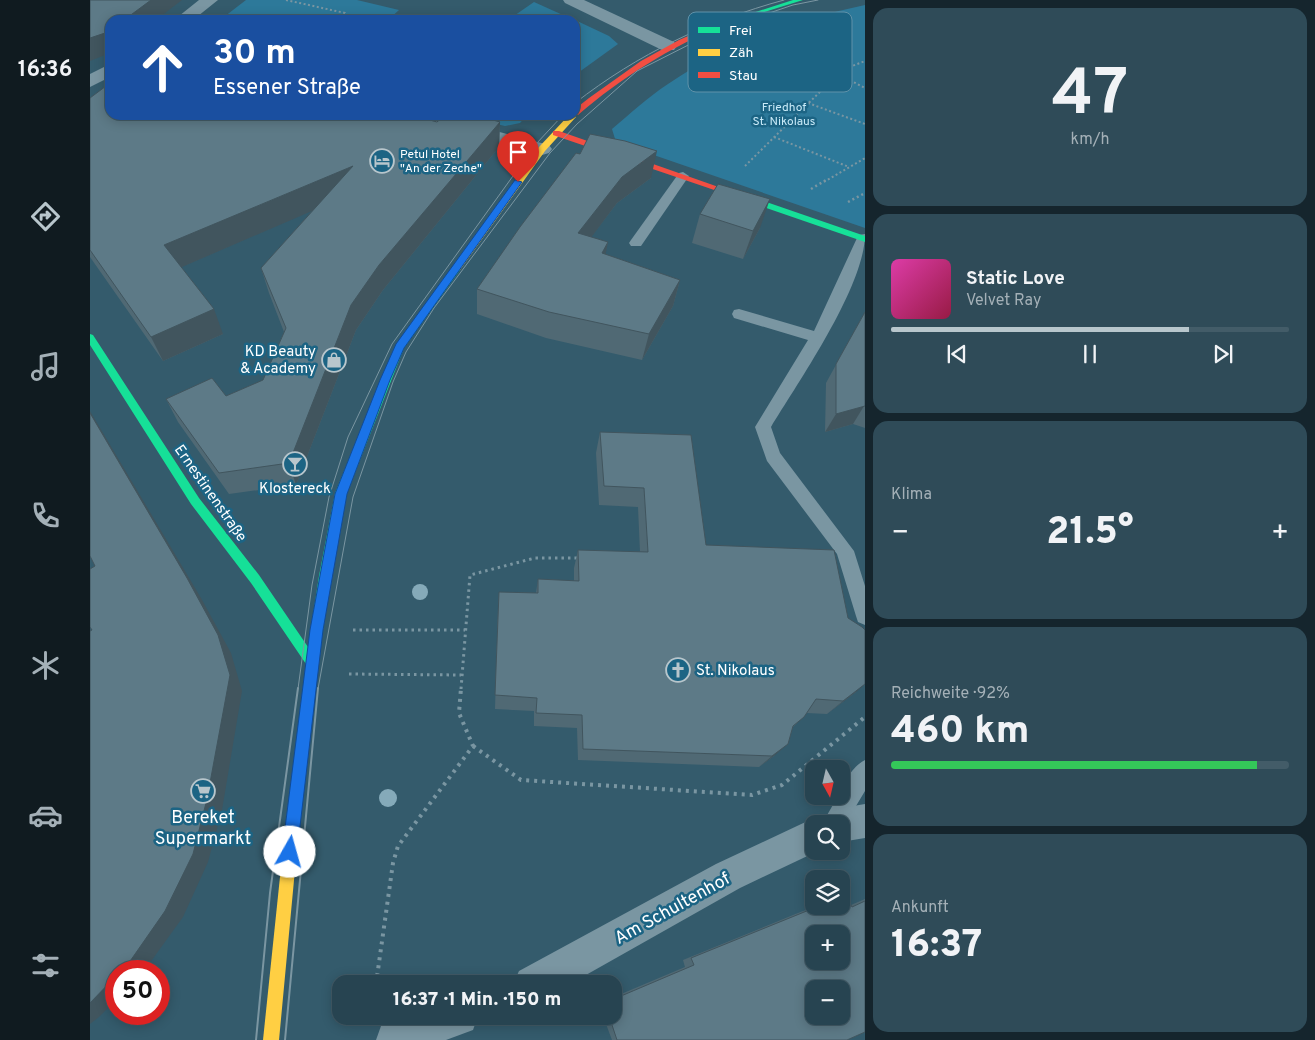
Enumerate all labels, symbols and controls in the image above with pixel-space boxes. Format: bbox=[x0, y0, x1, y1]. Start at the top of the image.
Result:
legend bbox=[688, 12, 852, 92]
text: Frei bbox=[729, 23, 752, 40]
text: 30 m bbox=[213, 32, 296, 76]
icon: ahead bbox=[130, 35, 195, 100]
text: Zäh bbox=[729, 45, 753, 62]
text: 47 bbox=[1052, 56, 1128, 138]
text: 16:36 bbox=[18, 57, 72, 84]
text: Stau bbox=[729, 68, 758, 85]
text: Essener Straße bbox=[213, 75, 361, 102]
park label: Friedhof St. Nikolaus bbox=[753, 100, 815, 130]
text: km/h bbox=[1071, 130, 1109, 150]
pin bbox=[497, 131, 539, 182]
icon: arrive bbox=[504, 138, 532, 166]
place label: Petul Hotel "An der Zeche" bbox=[400, 147, 482, 177]
hotel icon: Petul Hotel "An der Zeche" bbox=[369, 148, 395, 174]
icon: directions bbox=[28, 199, 63, 234]
text: Static Love bbox=[966, 267, 1065, 291]
text: Velvet Ray bbox=[966, 291, 1041, 311]
icon: previous bbox=[943, 340, 971, 368]
icon: pause bbox=[1076, 340, 1104, 368]
icon: next bbox=[1209, 340, 1237, 368]
place label: KD Beauty & Academy bbox=[240, 343, 316, 379]
shop icon: KD Beauty & Academy bbox=[321, 347, 347, 373]
icon: music bbox=[28, 349, 63, 384]
street label: Ernestinenstraße bbox=[169, 442, 250, 546]
bar icon: Klostereck bbox=[282, 451, 308, 477]
place label: Klostereck bbox=[259, 480, 331, 499]
text: Klima bbox=[891, 485, 932, 505]
icon: phone bbox=[28, 498, 63, 533]
text: 21.5° bbox=[1046, 509, 1134, 558]
text: − bbox=[891, 516, 909, 552]
text: + bbox=[1271, 516, 1289, 552]
icon: climate bbox=[28, 648, 63, 683]
church icon: St. Nikolaus bbox=[665, 657, 691, 683]
place label: St. Nikolaus bbox=[696, 662, 775, 681]
text: Reichweite · 92% bbox=[891, 684, 1010, 704]
text: 460 km bbox=[891, 708, 1029, 757]
north arrow bbox=[805, 760, 850, 805]
map controls bbox=[805, 760, 850, 1025]
supermarket icon: Bereket Supermarkt bbox=[190, 778, 216, 804]
icon: car bbox=[28, 798, 63, 833]
place label: Bereket Supermarkt bbox=[155, 807, 251, 851]
button: search bbox=[805, 815, 850, 860]
position arrow bbox=[263, 825, 315, 877]
street label: Am Schultenhof bbox=[611, 868, 735, 951]
button: layers bbox=[805, 870, 850, 915]
text: Ankunft bbox=[891, 898, 949, 918]
text: 16:37 bbox=[891, 922, 982, 971]
button: + bbox=[805, 925, 850, 970]
icon: filters bbox=[28, 948, 63, 983]
speed limit sign: 50 bbox=[105, 960, 170, 1025]
button: − bbox=[805, 980, 850, 1025]
text: 16:37 · 1 Min. · 150 m bbox=[393, 988, 561, 1012]

